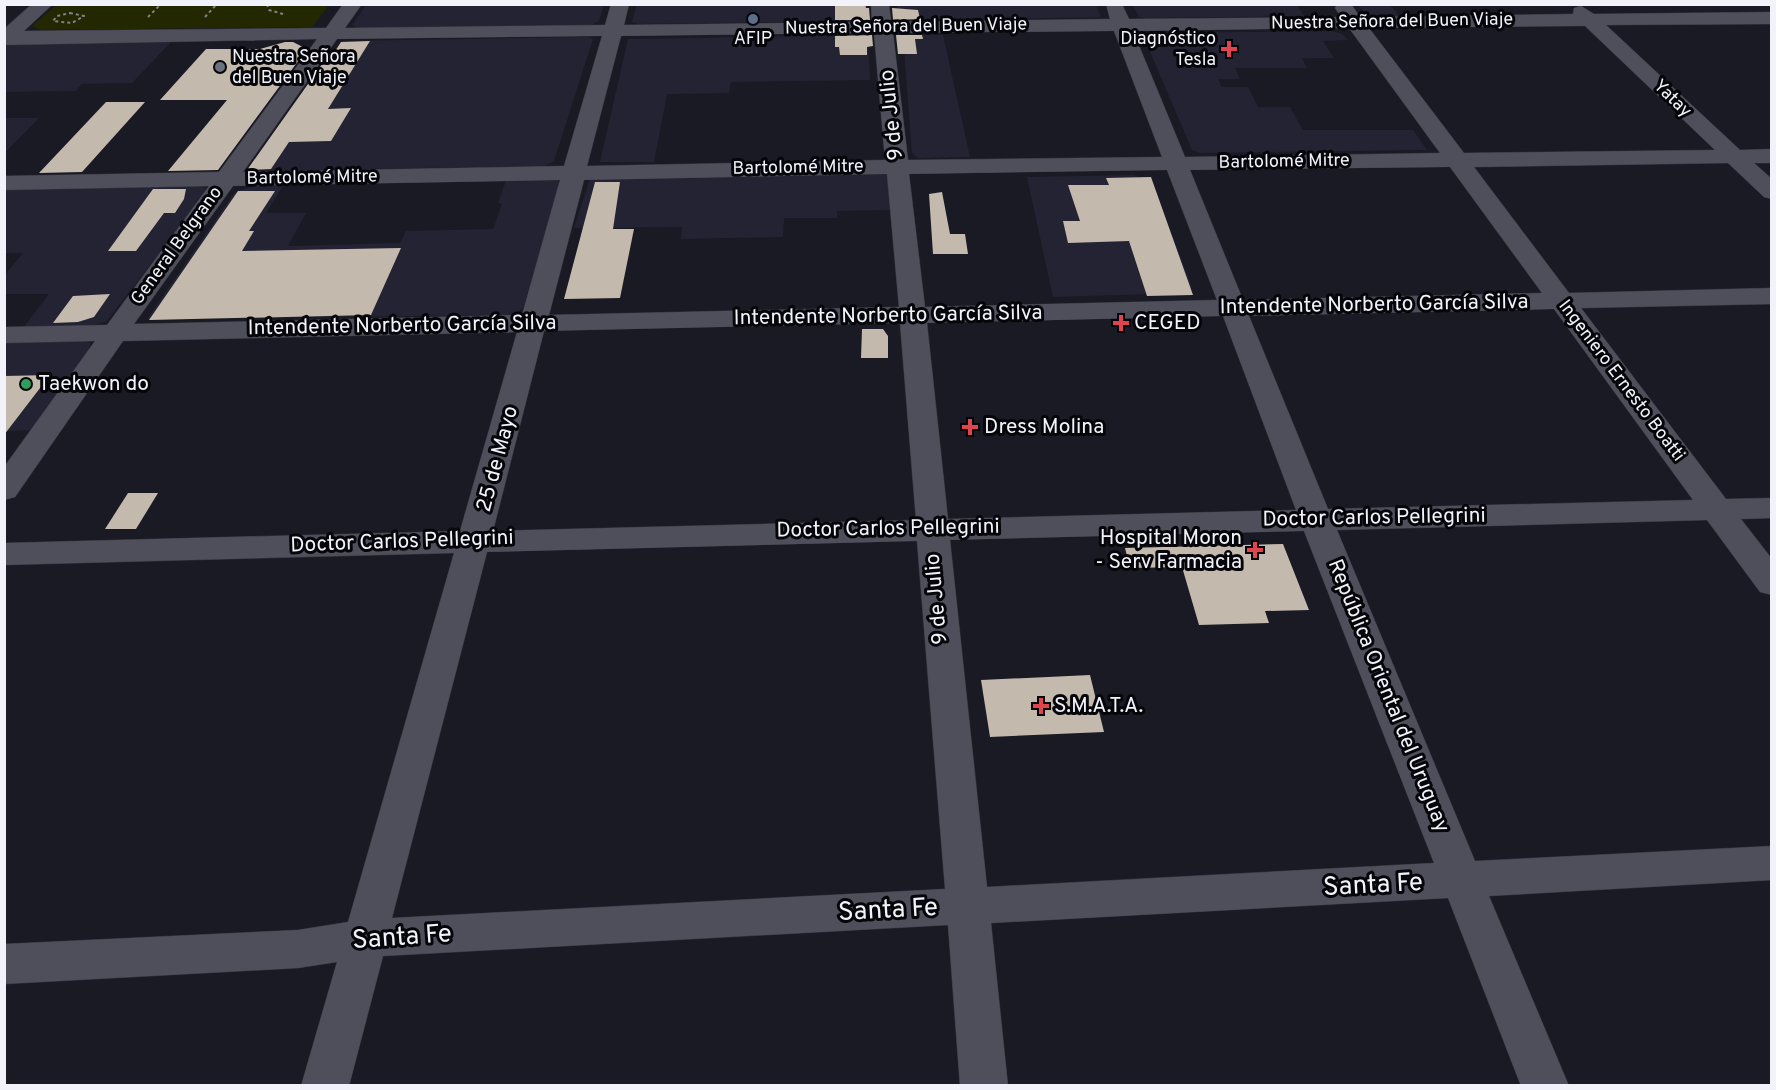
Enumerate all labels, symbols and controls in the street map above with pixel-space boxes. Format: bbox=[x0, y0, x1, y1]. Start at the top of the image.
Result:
street label: Nuestra Señora del Buen Viaje bbox=[1271, 8, 1513, 36]
marker: AFIP bbox=[746, 12, 760, 26]
street label: Nuestra Señora del Buen Viaje bbox=[785, 13, 1027, 41]
place label: AFIP bbox=[734, 28, 772, 51]
place label: Diagnóstico Tesla bbox=[1120, 28, 1216, 72]
marker: Diagnóstico Tesla bbox=[1220, 40, 1238, 58]
place label: Nuestra Señora del Buen Viaje bbox=[232, 46, 355, 90]
marker: Nuestra Señora del Buen Viaje bbox=[213, 60, 227, 74]
street label: 9 de Julio bbox=[874, 68, 910, 162]
street label: Yatay bbox=[1648, 75, 1696, 123]
street label: Bartolomé Mitre bbox=[1218, 149, 1350, 175]
street label: Bartolomé Mitre bbox=[732, 155, 864, 181]
street label: Bartolomé Mitre bbox=[246, 165, 378, 191]
street label: General Belgrano bbox=[126, 182, 228, 310]
street label: Intendente Norberto García Silva bbox=[1219, 289, 1529, 321]
street label: Ingeniero Ernesto Boatti bbox=[1553, 296, 1689, 466]
street label: Intendente Norberto García Silva bbox=[733, 300, 1043, 332]
street label: Intendente Norberto García Silva bbox=[247, 310, 557, 342]
place label: CEGED bbox=[1134, 310, 1201, 337]
marker: CEGED bbox=[1112, 314, 1130, 332]
place label: Taekwon do bbox=[38, 371, 149, 398]
marker: Taekwon do bbox=[19, 377, 33, 391]
street label: 25 de Mayo bbox=[471, 403, 525, 515]
place label: Dress Molina bbox=[984, 414, 1104, 441]
marker: Dress Molina bbox=[961, 418, 979, 436]
street label: Doctor Carlos Pellegrini bbox=[1262, 503, 1486, 533]
street label: Doctor Carlos Pellegrini bbox=[776, 514, 1000, 544]
street label: Doctor Carlos Pellegrini bbox=[290, 525, 514, 559]
place label: Hospital Moron - Serv Farmacia bbox=[1095, 525, 1242, 576]
marker: Hospital Moron - Serv Farmacia bbox=[1246, 541, 1264, 559]
street label: 9 de Julio bbox=[920, 552, 954, 646]
street label: República Oriental del Uruguay bbox=[1321, 555, 1455, 837]
place label: S.M.A.T.A. bbox=[1054, 693, 1143, 720]
marker: S.M.A.T.A. bbox=[1032, 697, 1050, 715]
street label: Santa Fe bbox=[1322, 867, 1424, 905]
street label: Santa Fe bbox=[837, 892, 939, 930]
street label: Santa Fe bbox=[351, 918, 453, 958]

